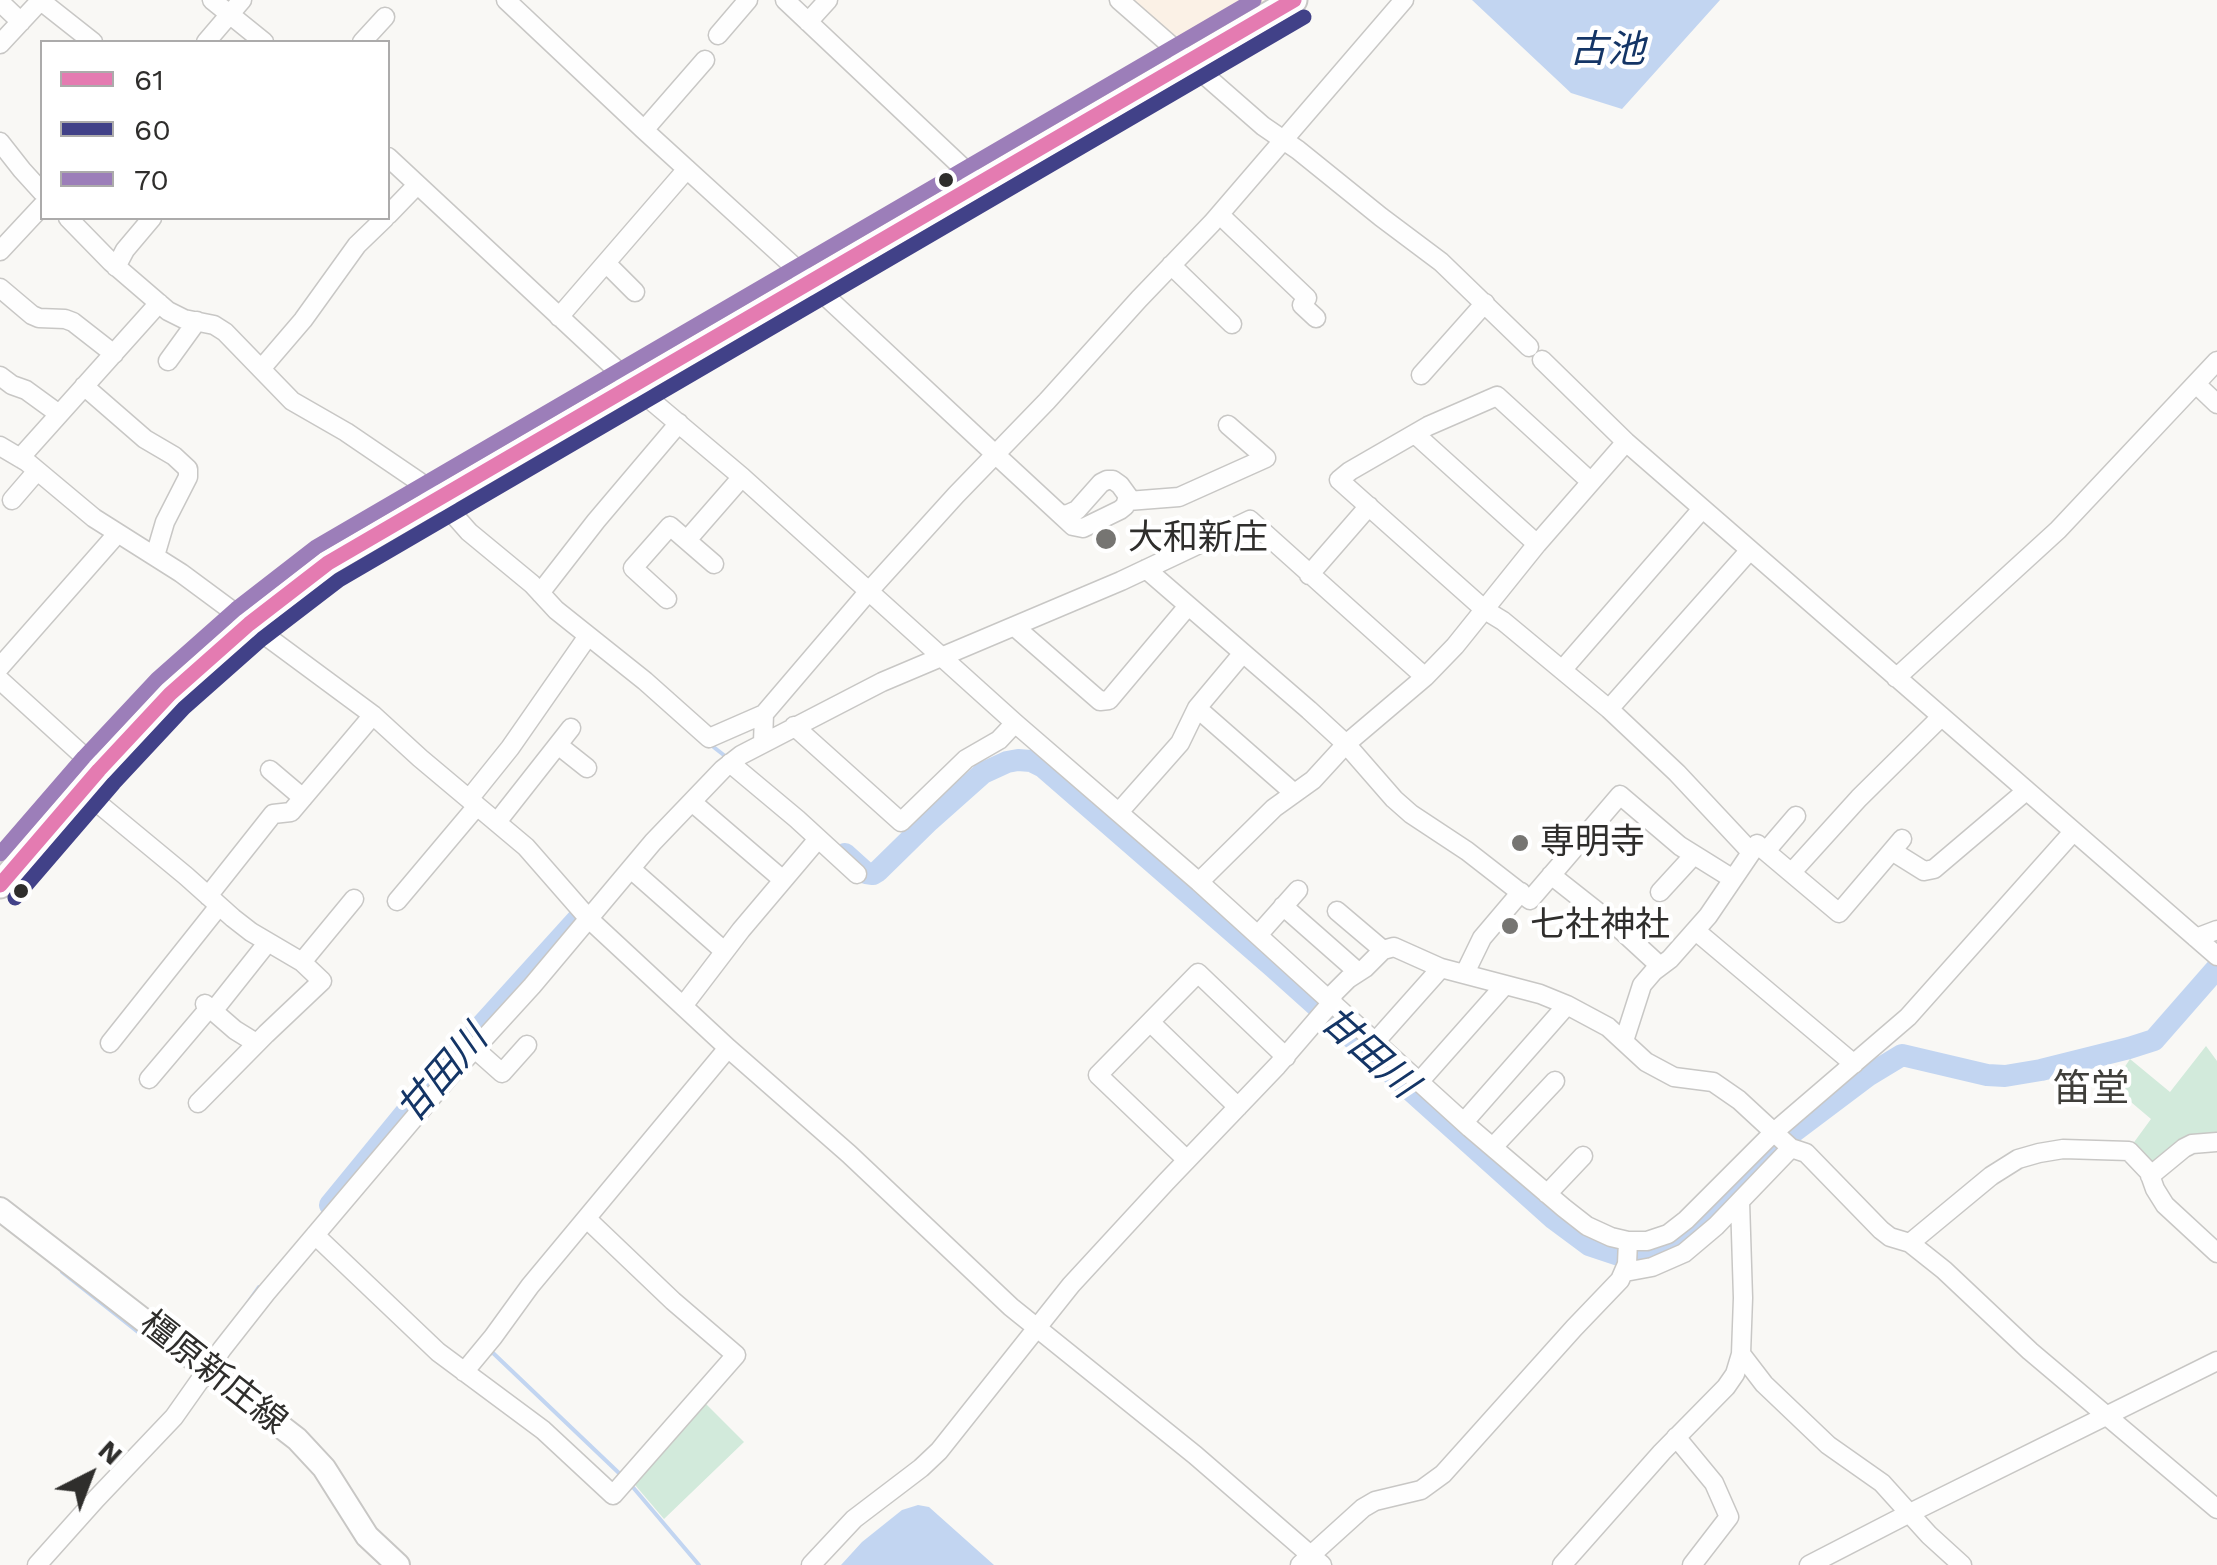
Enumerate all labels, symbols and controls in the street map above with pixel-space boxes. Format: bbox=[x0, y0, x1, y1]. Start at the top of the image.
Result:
water label: 古池 bbox=[1569, 28, 1645, 74]
legend bbox=[40, 40, 390, 220]
text: 61 bbox=[134, 62, 164, 97]
text: 60 bbox=[134, 112, 171, 147]
text: 70 bbox=[134, 162, 169, 197]
unlabelled marker bbox=[936, 170, 956, 190]
place label: 大和新庄 bbox=[1128, 518, 1268, 560]
marker: 大和新庄 bbox=[1093, 526, 1119, 552]
place label: 専明寺 bbox=[1540, 822, 1645, 864]
marker: 専明寺 bbox=[1509, 832, 1531, 854]
unlabelled marker bbox=[11, 881, 31, 901]
place label: 七社神社 bbox=[1530, 905, 1670, 947]
marker: 七社神社 bbox=[1499, 915, 1521, 937]
water label: 甘田川 bbox=[1310, 998, 1426, 1108]
water label: 甘田川 bbox=[388, 1017, 498, 1133]
district label: 笛堂 bbox=[2053, 1067, 2129, 1113]
street label: 橿原新庄線 bbox=[131, 1303, 295, 1443]
north arrow bbox=[40, 1425, 140, 1525]
text: N bbox=[92, 1433, 129, 1472]

